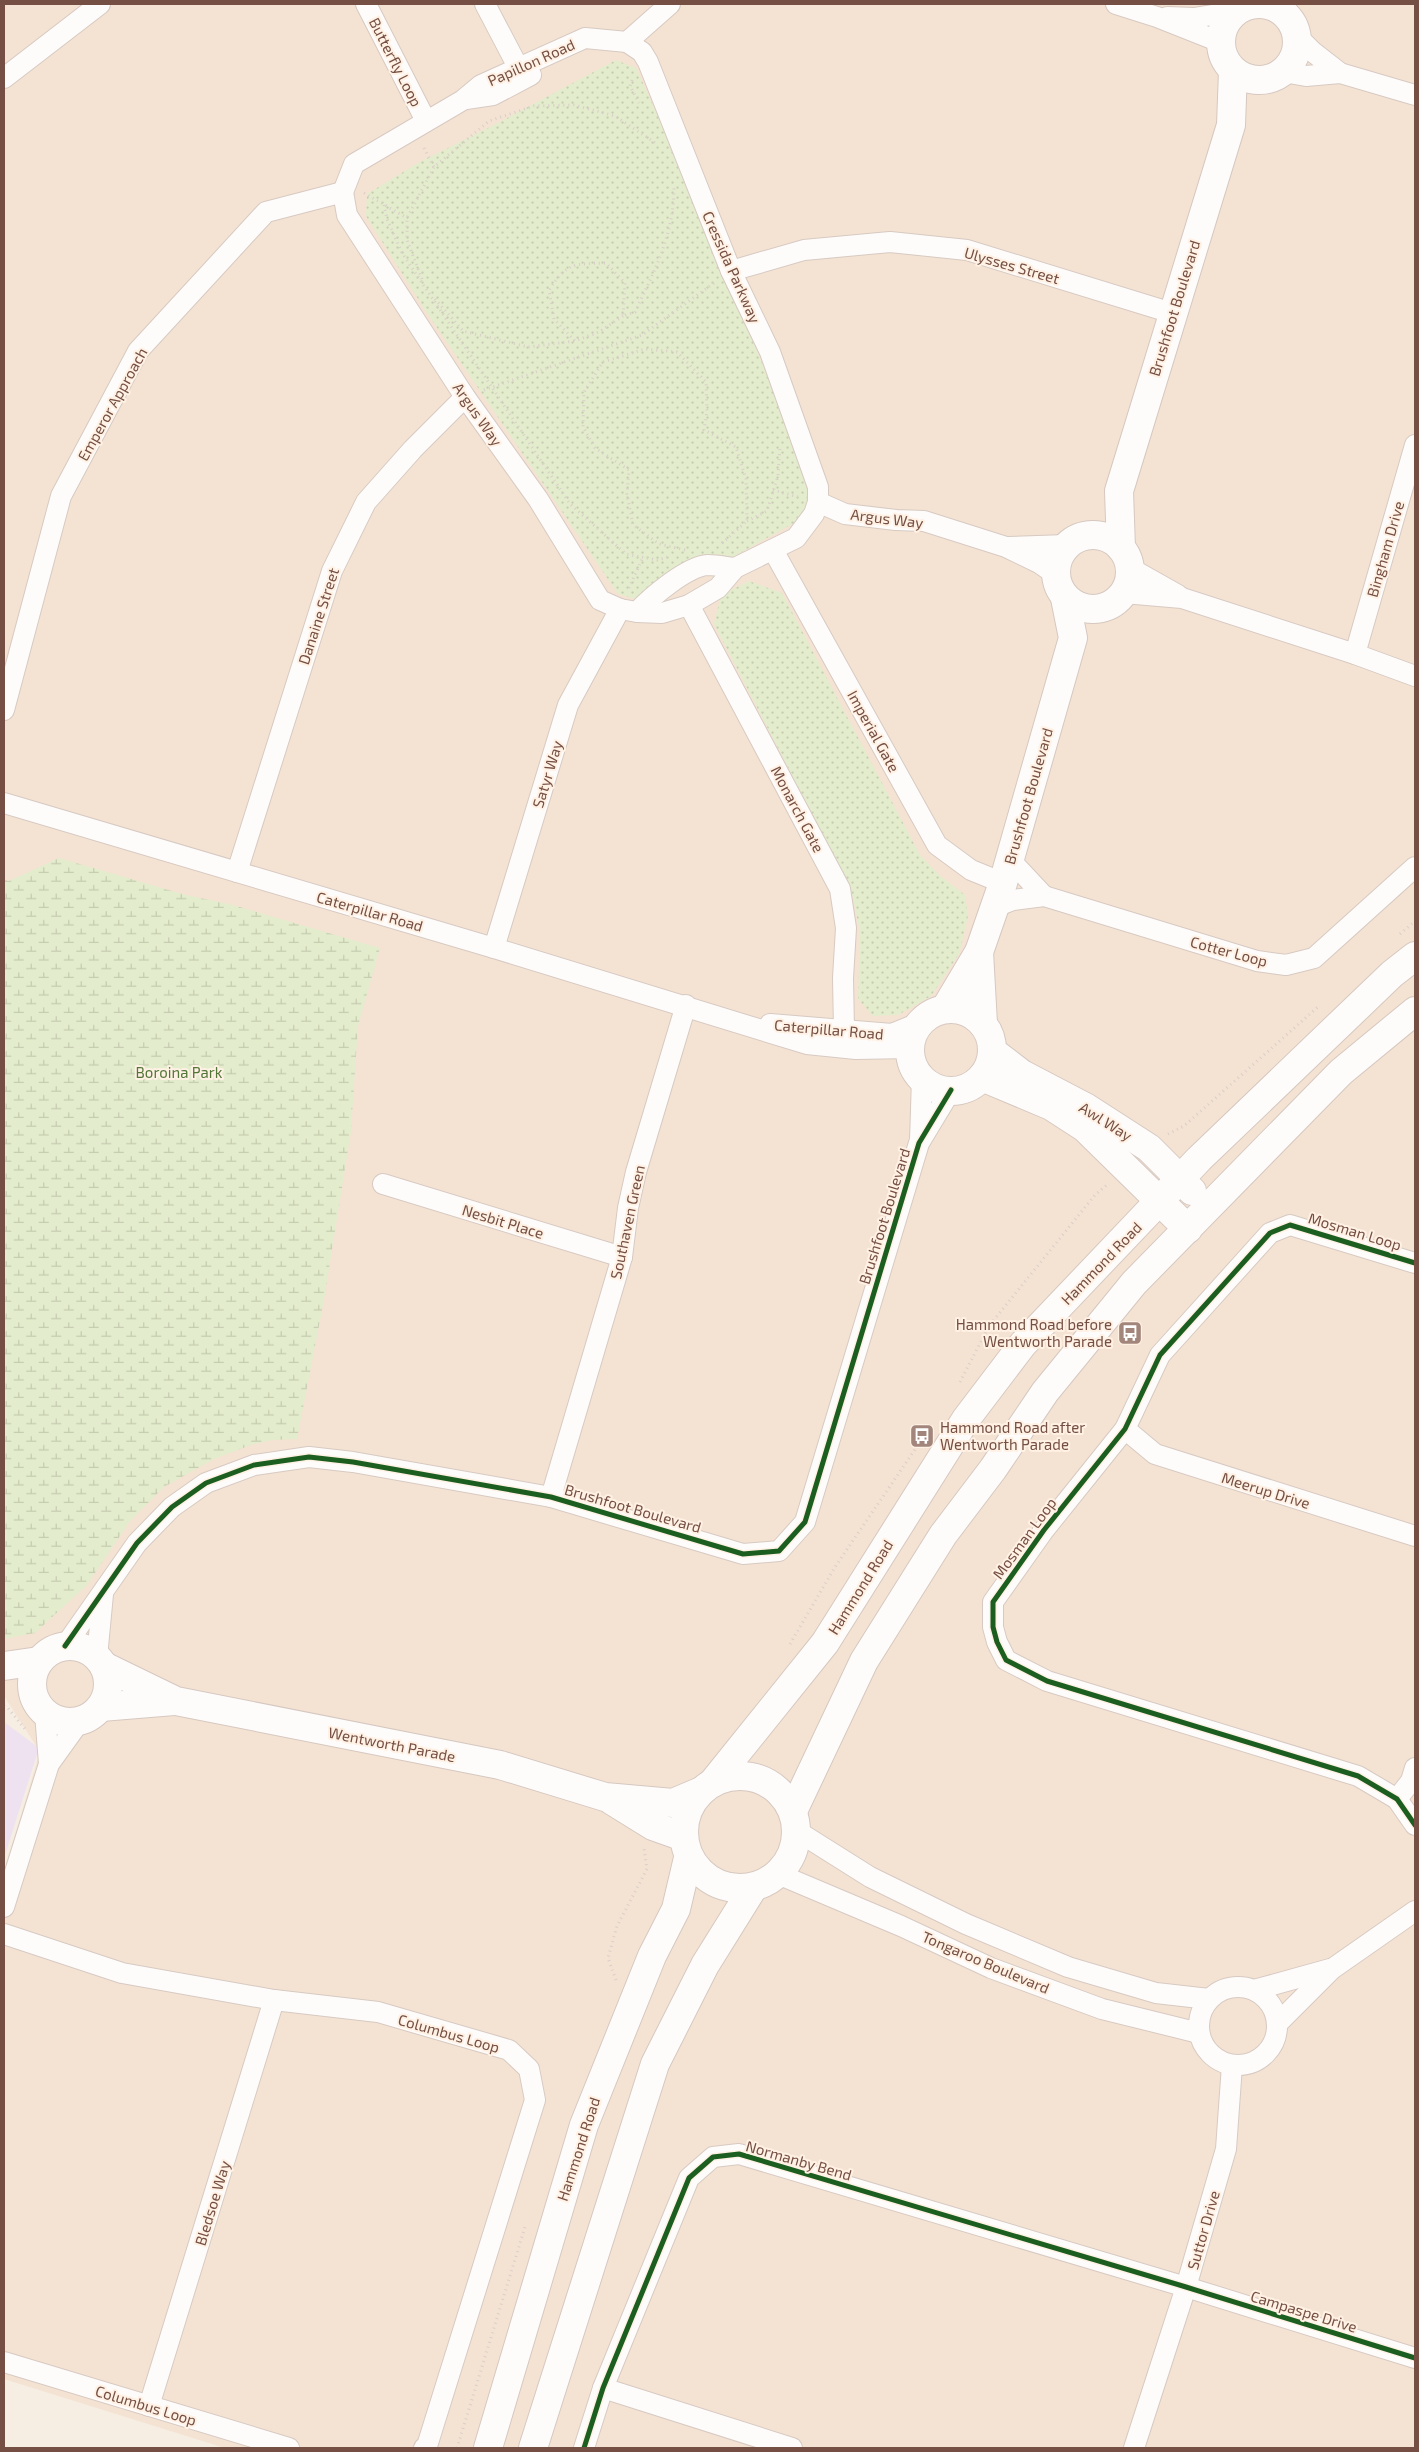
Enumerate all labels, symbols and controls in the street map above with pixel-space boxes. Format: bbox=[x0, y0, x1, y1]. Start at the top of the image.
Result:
street label: Butterfly Loop bbox=[366, 15, 426, 109]
street label: Papillon Road bbox=[485, 35, 577, 89]
street label: Cressida Parkway bbox=[699, 208, 765, 326]
street label: Brushfoot Boulevard bbox=[1145, 238, 1203, 378]
street label: Ulysses Street bbox=[962, 243, 1062, 287]
street label: Emperor Approach bbox=[73, 344, 151, 464]
street label: Argus Way bbox=[450, 379, 506, 449]
street label: Bingham Drive bbox=[1363, 499, 1407, 599]
street label: Argus Way bbox=[850, 505, 924, 531]
street label: Danaine Street bbox=[294, 565, 342, 667]
street label: Imperial Gate bbox=[844, 687, 904, 775]
street label: Brushfoot Boulevard bbox=[1000, 726, 1056, 866]
street label: Satyr Way bbox=[528, 738, 566, 810]
street label: Monarch Gate bbox=[768, 763, 828, 855]
street label: Caterpillar Road bbox=[315, 887, 425, 935]
street label: Cotter Loop bbox=[1189, 932, 1269, 970]
street label: Caterpillar Road bbox=[774, 1015, 884, 1043]
park label: Boroina Park bbox=[136, 1063, 223, 1081]
street label: Awl Way bbox=[1076, 1098, 1136, 1144]
street label: Brushfoot Boulevard bbox=[855, 1146, 913, 1286]
street label: Southaven Green bbox=[606, 1163, 648, 1281]
street label: Nesbit Place bbox=[460, 1200, 546, 1242]
street label: Mosman Loop bbox=[1306, 1208, 1404, 1254]
street label: Hammond Road bbox=[1057, 1218, 1145, 1308]
place label: Hammond Road before Wentworth Parade bbox=[956, 1315, 1112, 1350]
bus stop icon: Hammond Road before Wentworth Parade bbox=[1117, 1320, 1143, 1346]
place label: Hammond Road after Wentworth Parade bbox=[940, 1418, 1085, 1453]
bus stop icon: Hammond Road after Wentworth Parade bbox=[909, 1423, 935, 1449]
street label: Meerup Drive bbox=[1220, 1468, 1312, 1512]
street label: Brushfoot Boulevard bbox=[563, 1480, 703, 1536]
street label: Mosman Loop bbox=[988, 1494, 1060, 1582]
street label: Hammond Road bbox=[824, 1536, 896, 1638]
street label: Wentworth Parade bbox=[327, 1723, 457, 1765]
street label: Tongaroo Boulevard bbox=[920, 1927, 1052, 1997]
street label: Columbus Loop bbox=[396, 2010, 502, 2056]
street label: Hammond Road bbox=[553, 2095, 603, 2203]
street label: Normanby Bend bbox=[744, 2136, 854, 2184]
street label: Bledsoe Way bbox=[191, 2158, 233, 2248]
street label: Suttor Drive bbox=[1183, 2188, 1223, 2272]
street label: Campaspe Drive bbox=[1249, 2286, 1359, 2336]
street label: Columbus Loop bbox=[93, 2381, 199, 2429]

